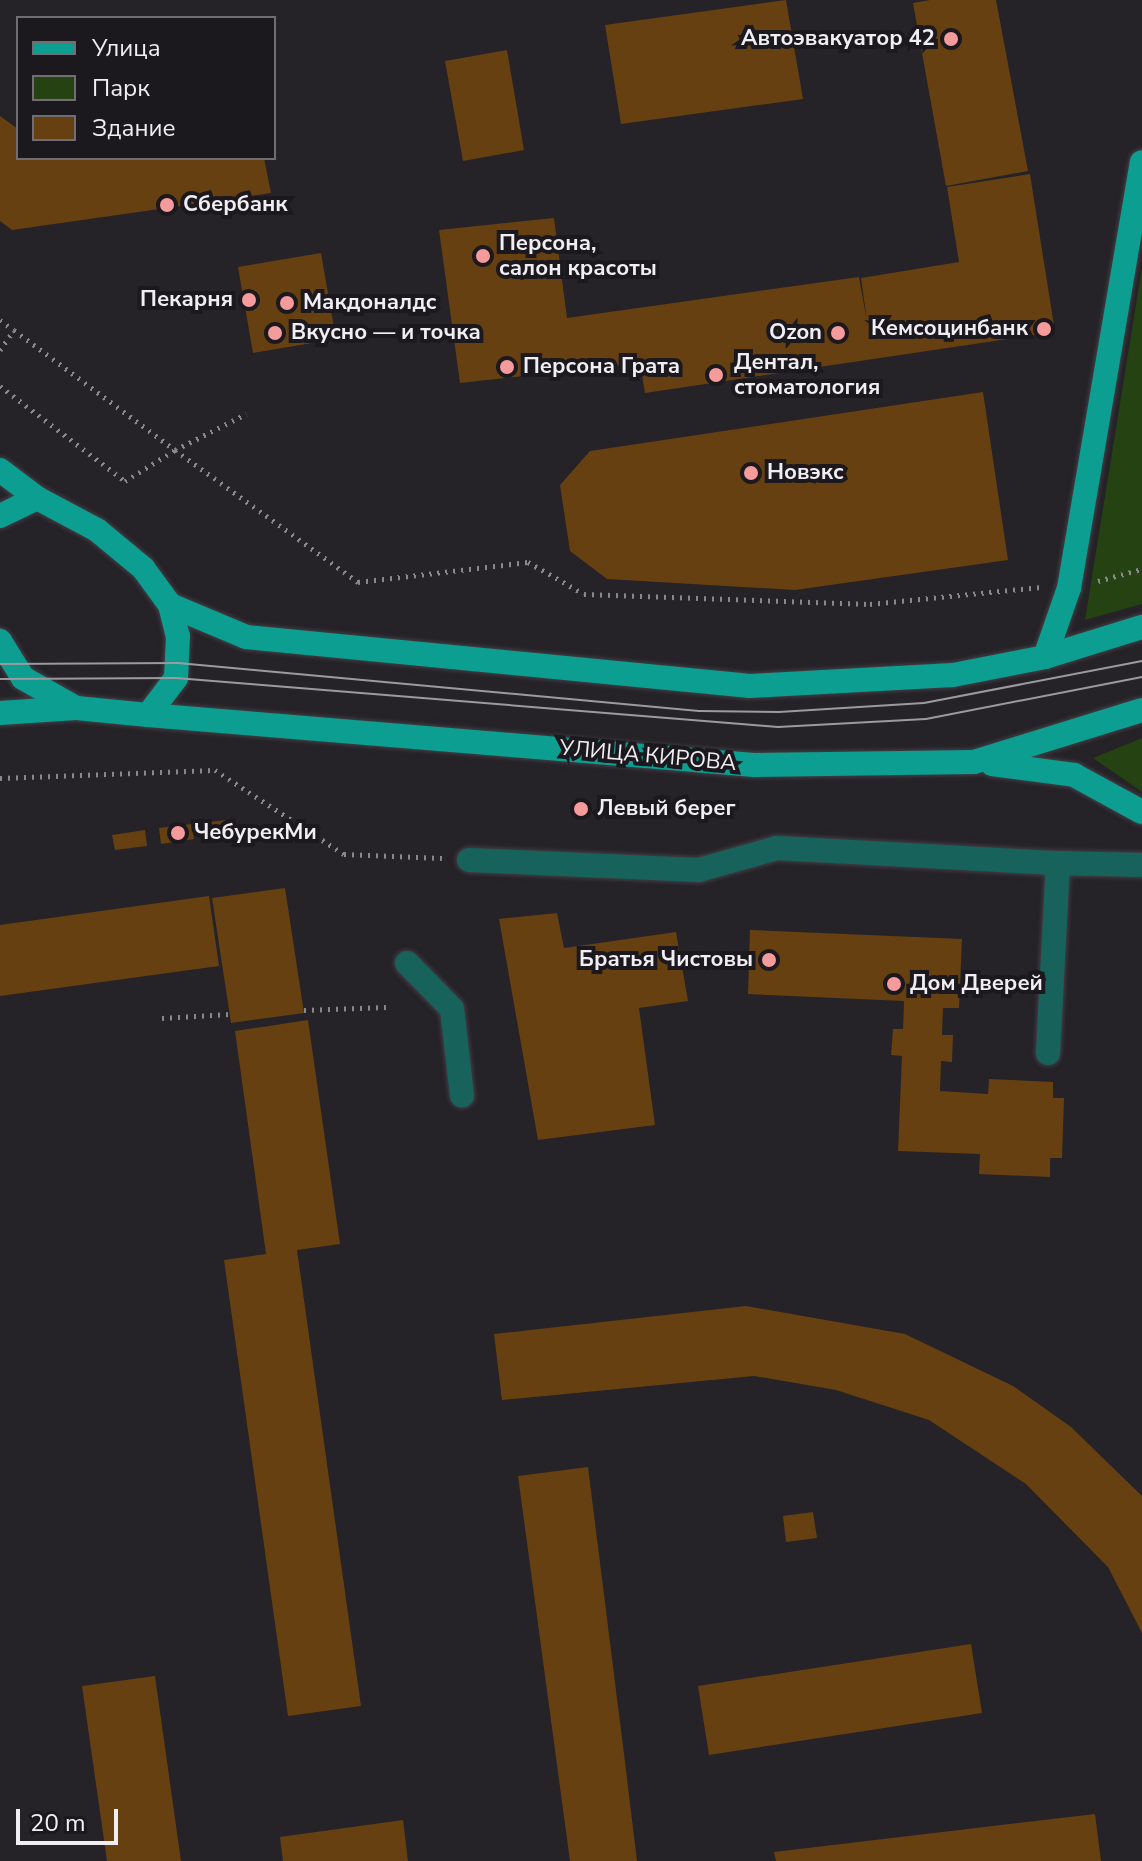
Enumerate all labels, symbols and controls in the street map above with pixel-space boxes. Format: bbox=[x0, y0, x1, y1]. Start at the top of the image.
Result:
legend bbox=[16, 16, 276, 160]
place label: Автоэвакуатор 42 bbox=[741, 26, 935, 52]
marker: Автоэвакуатор 42 bbox=[942, 30, 960, 48]
text: Улица bbox=[92, 32, 161, 64]
text: Парк bbox=[92, 72, 150, 104]
text: Здание bbox=[92, 112, 176, 144]
place label: Сбербанк bbox=[183, 192, 288, 218]
marker: Сбербанк bbox=[158, 196, 176, 214]
place label: Персона, салон красоты bbox=[499, 230, 657, 282]
marker: Персона, салон красоты bbox=[474, 247, 492, 265]
place label: Пекарня bbox=[140, 287, 233, 313]
place label: Макдоналдс bbox=[303, 290, 436, 316]
marker: Пекарня bbox=[240, 291, 258, 309]
marker: Макдоналдс bbox=[278, 294, 296, 312]
place label: Кемсоцинбанк bbox=[871, 316, 1028, 342]
place label: Вкусно — и точка bbox=[291, 320, 481, 346]
place label: Ozon bbox=[769, 320, 822, 346]
marker: Кемсоцинбанк bbox=[1035, 320, 1053, 338]
marker: Вкусно — и точка bbox=[266, 324, 284, 342]
marker: Ozon bbox=[829, 324, 847, 342]
place label: Дентал, стоматология bbox=[734, 349, 880, 400]
place label: Персона Грата bbox=[523, 354, 680, 380]
marker: Персона Грата bbox=[498, 358, 516, 376]
marker: Дентал, стоматология bbox=[705, 364, 727, 386]
place label: Новэкс bbox=[767, 460, 844, 486]
marker: Новэкс bbox=[742, 464, 760, 482]
street label: УЛИЦА КИРОВА bbox=[558, 735, 738, 777]
place label: Левый берег bbox=[597, 796, 736, 822]
marker: Левый берег bbox=[572, 800, 590, 818]
place label: ЧебурекМи bbox=[194, 820, 317, 846]
marker: ЧебурекМи bbox=[169, 824, 187, 842]
place label: Братья Чистовы bbox=[579, 947, 753, 973]
marker: Братья Чистовы bbox=[760, 951, 778, 969]
place label: Дом Дверей bbox=[910, 971, 1043, 997]
marker: Дом Дверей bbox=[885, 975, 903, 993]
scale bar bbox=[20, 1793, 122, 1843]
text: 20 m bbox=[30, 1807, 86, 1839]

